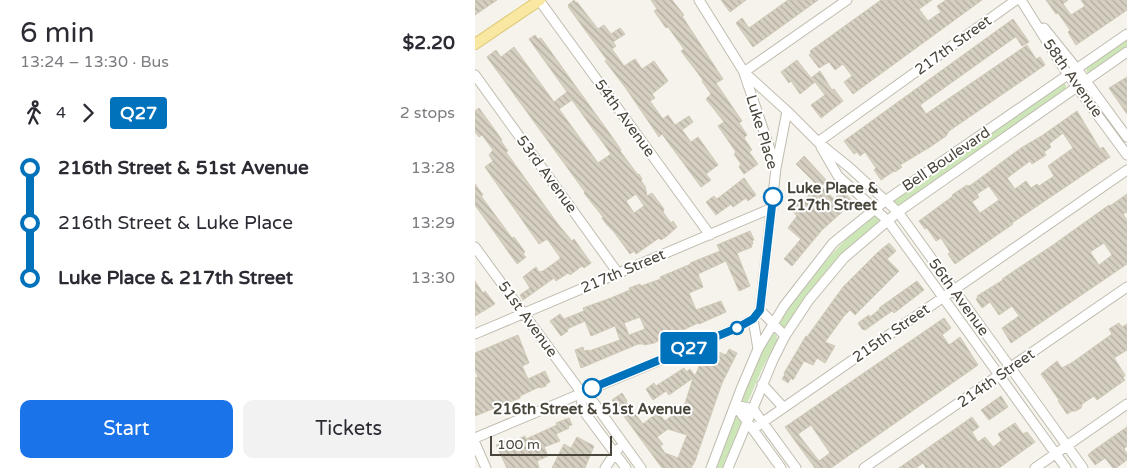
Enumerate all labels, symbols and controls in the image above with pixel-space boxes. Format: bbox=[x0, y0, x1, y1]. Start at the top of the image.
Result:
street label: 217th Street bbox=[911, 11, 995, 79]
text: 6 min bbox=[20, 16, 95, 50]
text: $2.20 bbox=[403, 32, 455, 54]
street label: 58th Avenue bbox=[1039, 35, 1107, 121]
text: 13:24 – 13:30 · Bus bbox=[20, 52, 169, 72]
street label: 54th Avenue bbox=[591, 76, 659, 160]
street label: Luke Place bbox=[742, 93, 782, 171]
icon: walk bbox=[20, 99, 48, 127]
icon: forward bbox=[74, 99, 102, 127]
text: Q27 bbox=[120, 102, 157, 124]
text: 4 bbox=[56, 103, 66, 123]
text: 2 stops bbox=[400, 103, 455, 123]
street label: Bell Boulevard bbox=[899, 123, 993, 195]
street label: 53rd Avenue bbox=[513, 132, 581, 216]
text: 216th Street & 51st Avenue bbox=[58, 157, 309, 179]
text: 13:28 bbox=[411, 158, 455, 178]
place label: Luke Place & 217th Street bbox=[787, 179, 879, 214]
marker: Luke Place & 217th Street bbox=[763, 187, 783, 207]
text: 216th Street & Luke Place bbox=[58, 212, 293, 234]
text: 13:29 bbox=[411, 213, 455, 233]
street label: 217th Street bbox=[578, 245, 668, 297]
street label: 56th Avenue bbox=[925, 255, 993, 339]
text: Luke Place & 217th Street bbox=[58, 267, 293, 289]
text: 13:30 bbox=[411, 268, 455, 288]
street label: 51st Avenue bbox=[494, 278, 562, 360]
street label: 215th Street bbox=[849, 300, 933, 366]
unlabelled marker bbox=[730, 321, 744, 335]
line badge: Q27 bbox=[660, 332, 718, 364]
text: Q27 bbox=[670, 337, 708, 359]
street label: 214th Street bbox=[954, 345, 1038, 411]
marker: 216th Street & 51st Avenue bbox=[582, 378, 602, 398]
button: Start bbox=[20, 400, 233, 458]
button: Tickets bbox=[243, 400, 455, 458]
place label: 216th Street & 51st Avenue bbox=[493, 400, 691, 418]
scale bar bbox=[490, 433, 613, 456]
text: 100 m bbox=[497, 436, 540, 453]

